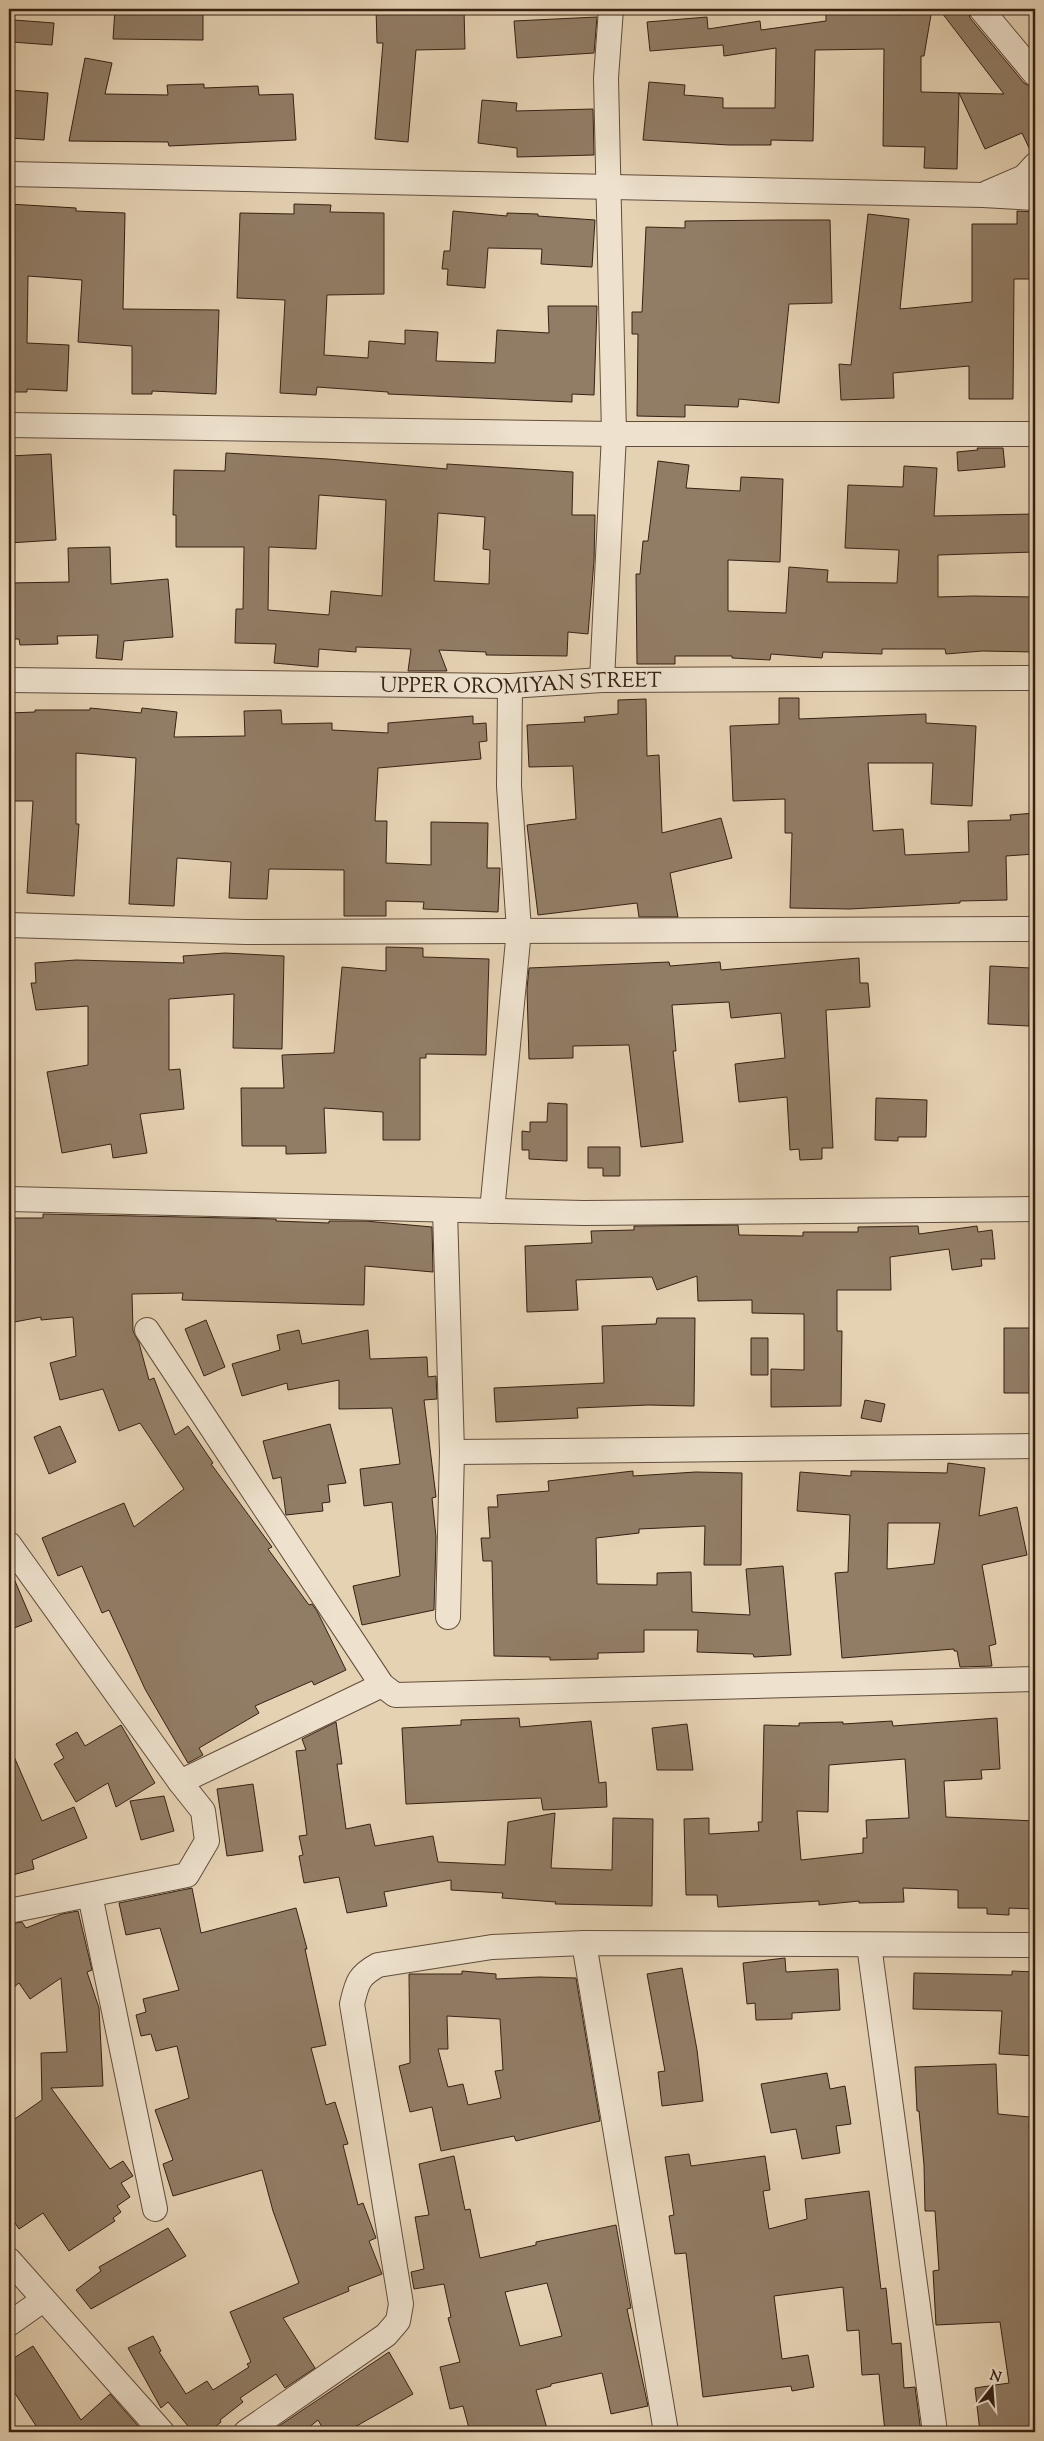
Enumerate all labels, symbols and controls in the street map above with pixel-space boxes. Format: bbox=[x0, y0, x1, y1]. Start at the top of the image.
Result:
street label: UPPER OROMIYAN STREET bbox=[380, 667, 662, 703]
north arrow bbox=[966, 2364, 1016, 2414]
text: N bbox=[987, 2366, 1003, 2389]

